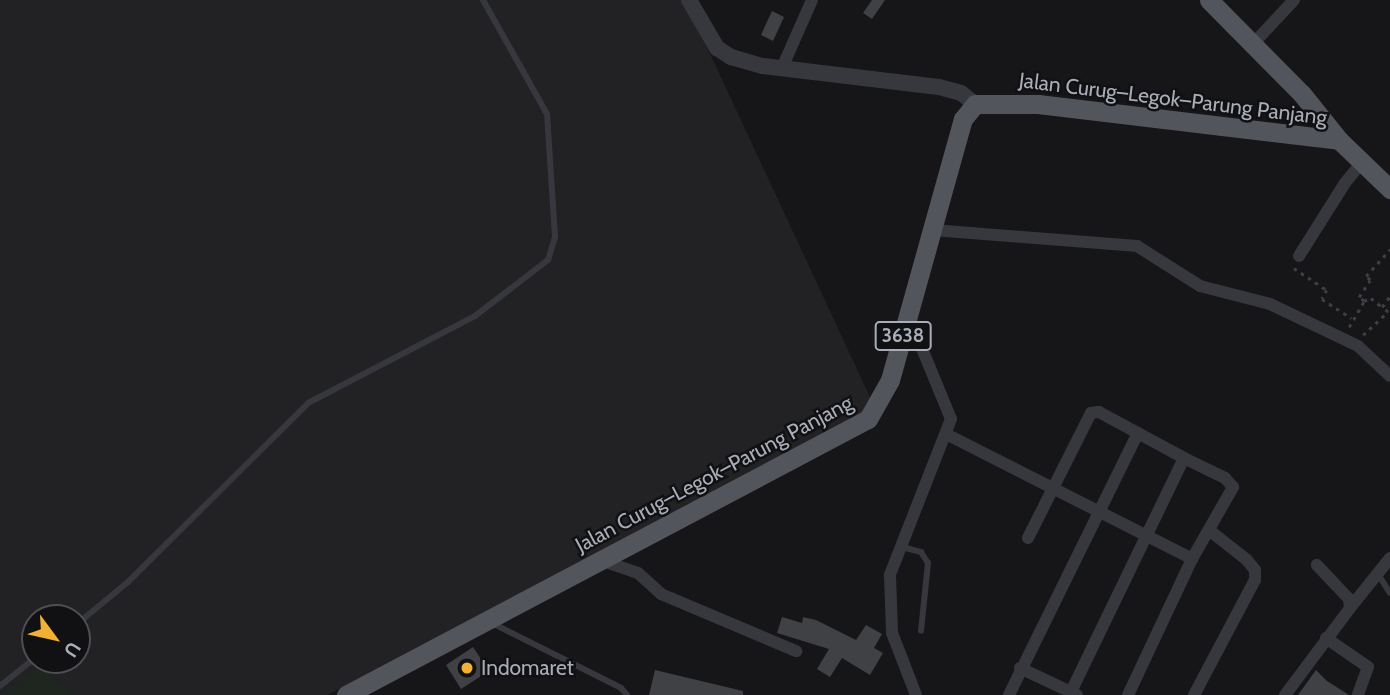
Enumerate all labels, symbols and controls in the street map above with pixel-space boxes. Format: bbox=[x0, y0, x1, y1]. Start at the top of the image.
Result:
street label: Jalan Curug–Legok–Parung Panjang bbox=[1018, 68, 1328, 130]
road number: 3638 bbox=[873, 320, 933, 352]
street label: Jalan Curug–Legok–Parung Panjang bbox=[571, 390, 857, 558]
north arrow bbox=[21, 604, 91, 674]
text: U bbox=[59, 638, 86, 662]
place label: Indomaret bbox=[481, 655, 574, 681]
marker: Indomaret bbox=[459, 660, 475, 676]

